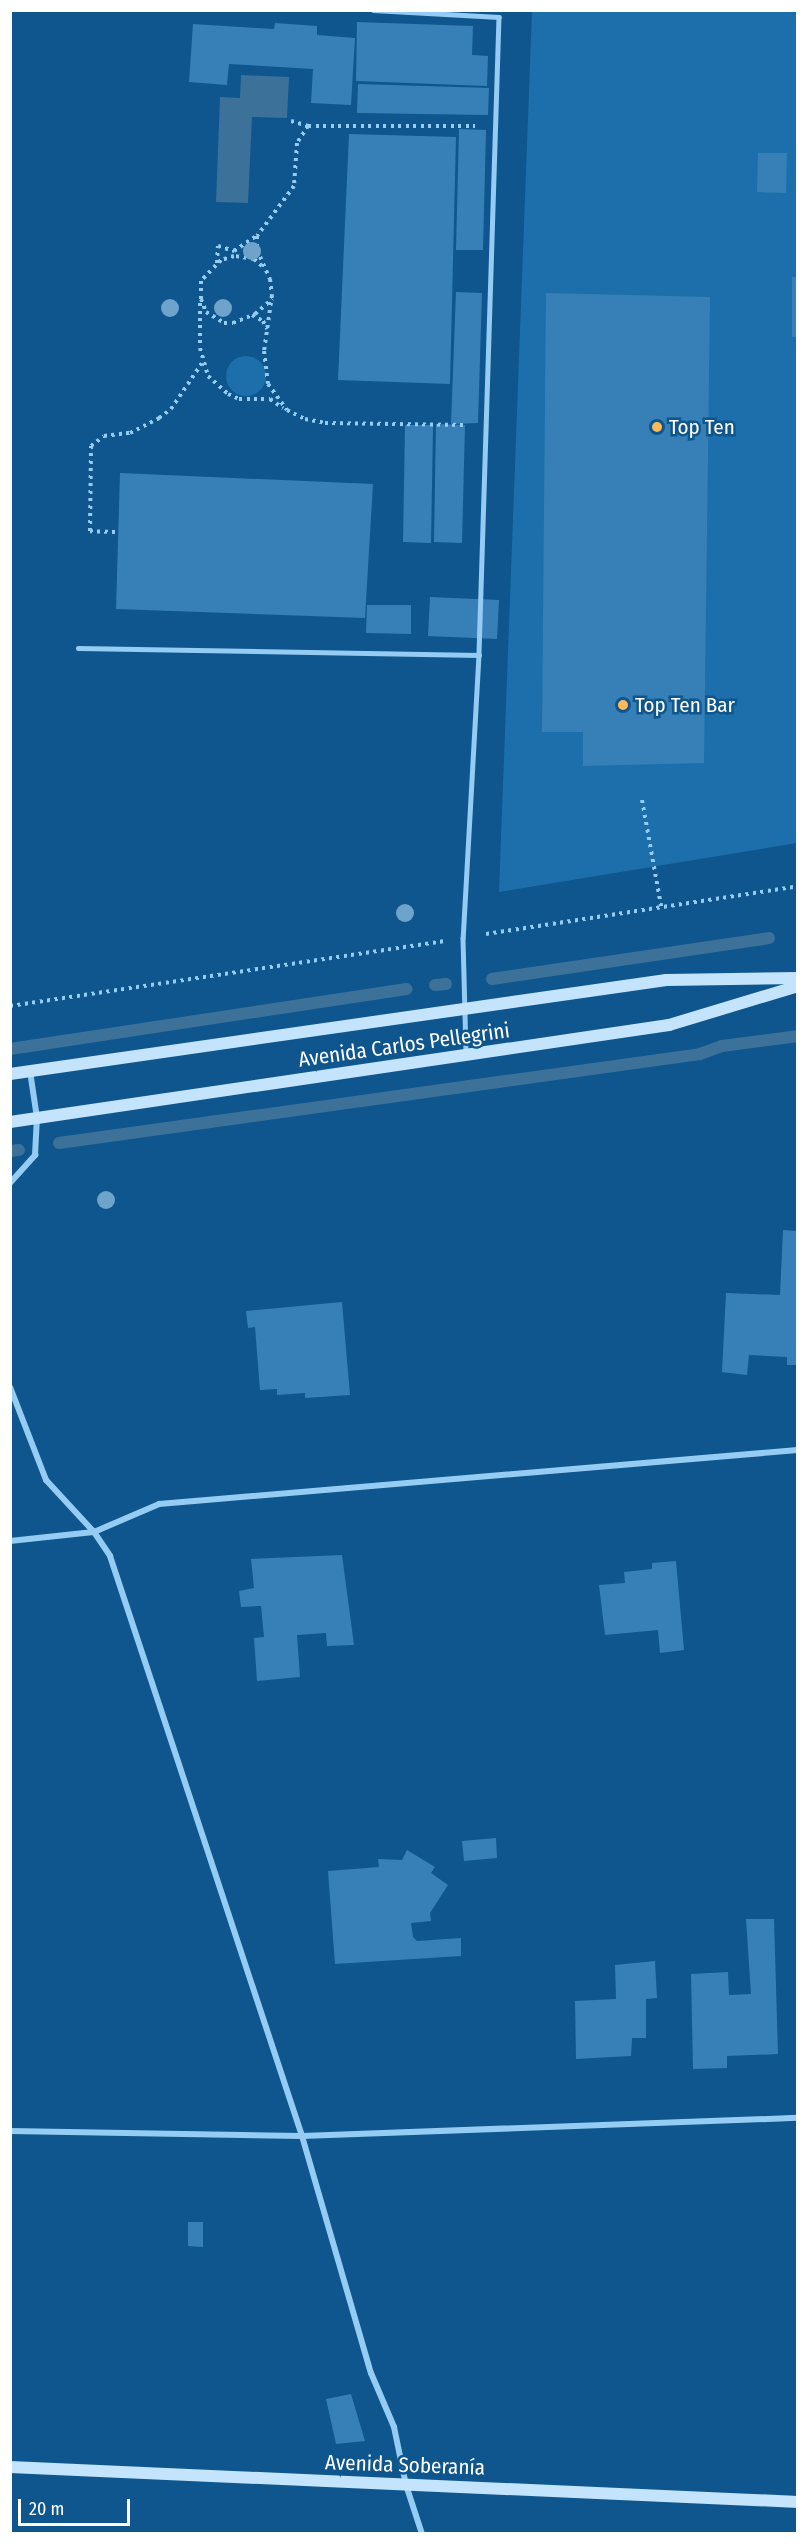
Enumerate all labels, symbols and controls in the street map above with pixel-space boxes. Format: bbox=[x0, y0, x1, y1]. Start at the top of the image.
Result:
place label: Top Ten bbox=[669, 414, 735, 440]
marker: Top Ten bbox=[650, 420, 664, 434]
place label: Top Ten Bar bbox=[635, 692, 735, 718]
marker: Top Ten Bar bbox=[616, 698, 630, 712]
street label: Avenida Carlos Pellegrini bbox=[297, 1018, 511, 1072]
street label: Avenida Soberanía bbox=[325, 2450, 485, 2480]
scale bar bbox=[21, 2487, 134, 2525]
text: 20 m bbox=[29, 2498, 64, 2520]

